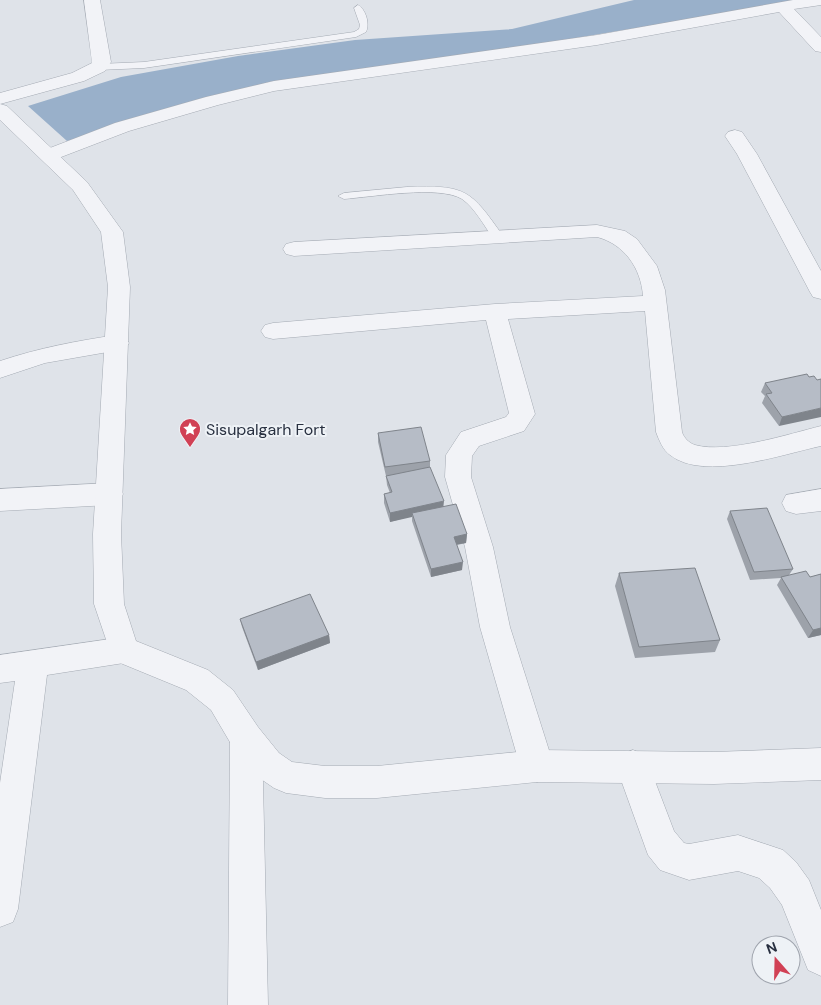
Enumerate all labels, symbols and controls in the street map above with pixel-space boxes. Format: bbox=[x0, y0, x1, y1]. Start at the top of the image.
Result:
place icon: Sisupalgarh Fort bbox=[178, 417, 202, 448]
place label: Sisupalgarh Fort bbox=[206, 419, 326, 440]
north arrow bbox=[751, 935, 801, 985]
text: N bbox=[764, 938, 779, 958]

